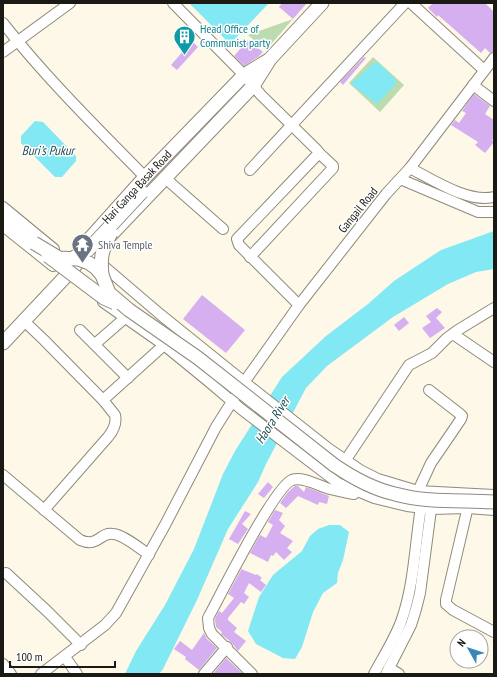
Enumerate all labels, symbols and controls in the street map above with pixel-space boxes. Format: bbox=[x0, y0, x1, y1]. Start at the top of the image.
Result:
place label: Head Office of Communist party bbox=[200, 21, 271, 50]
building icon: Head Office of Communist party bbox=[171, 23, 197, 56]
water label: Buri's Pukur bbox=[22, 142, 77, 159]
street label: Hari Ganga Basak Road bbox=[99, 147, 174, 226]
street label: Gangail Road bbox=[335, 184, 381, 236]
temple icon: Shiva Temple bbox=[70, 232, 96, 265]
place label: Shiva Temple bbox=[98, 237, 153, 252]
water label: Haora River bbox=[251, 392, 295, 447]
north arrow bbox=[449, 629, 489, 669]
text: N bbox=[454, 636, 469, 649]
scale bar bbox=[10, 643, 115, 669]
text: 100 m bbox=[16, 649, 43, 664]

